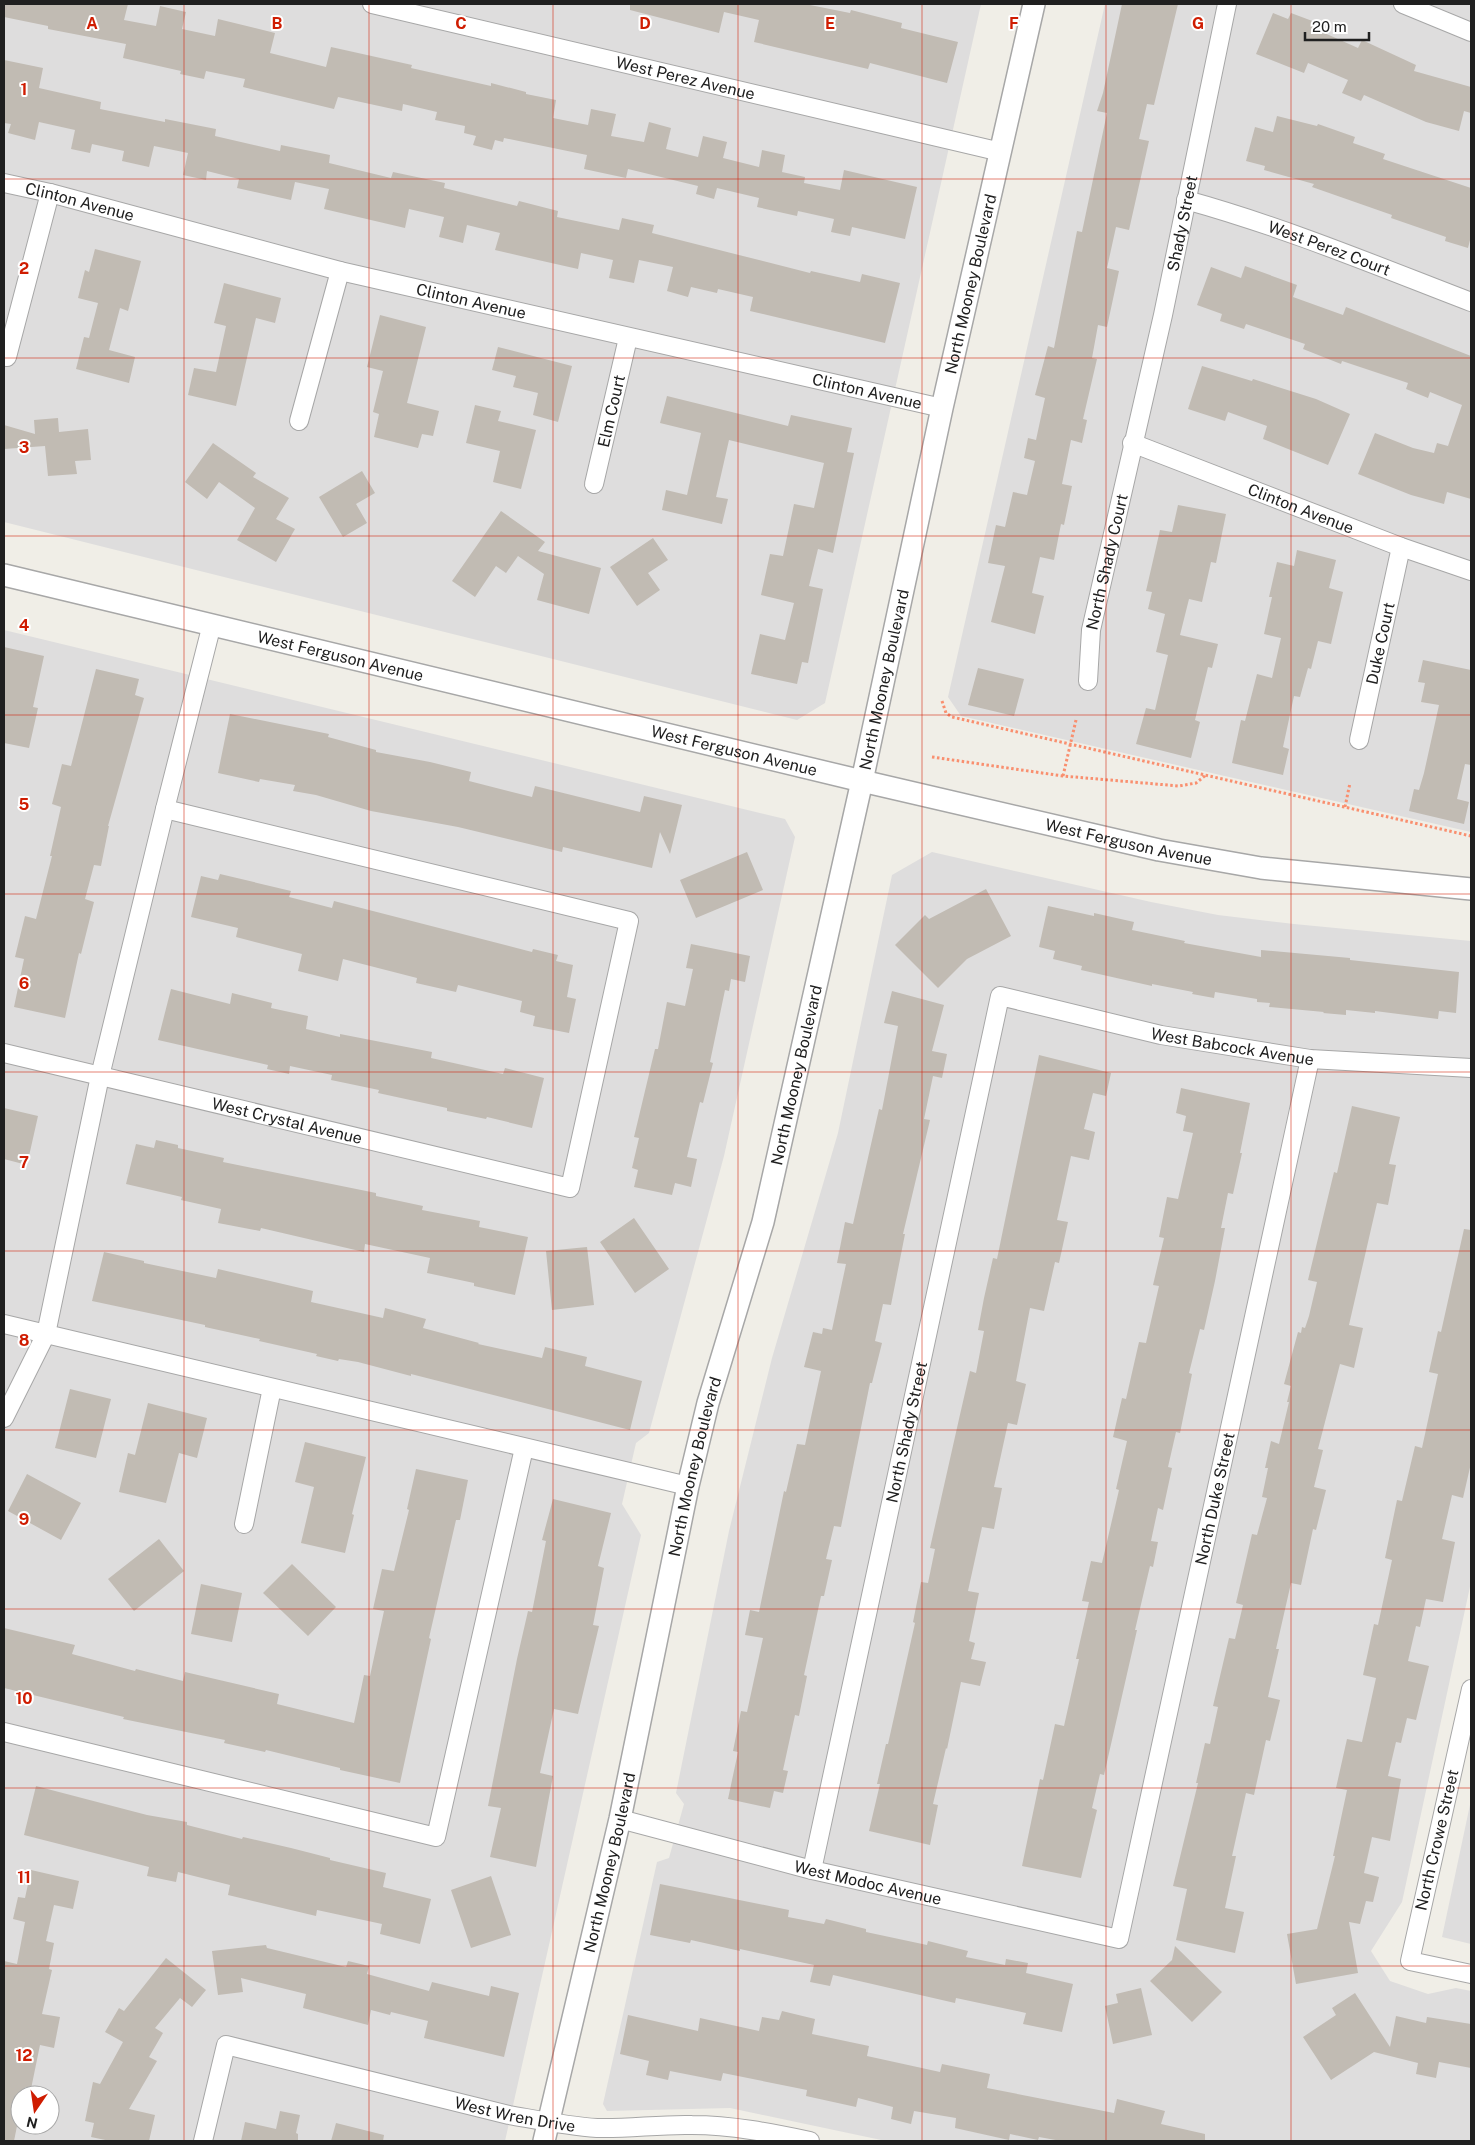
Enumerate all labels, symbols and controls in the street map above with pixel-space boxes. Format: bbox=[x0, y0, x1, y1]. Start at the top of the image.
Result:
scale bar bbox=[1305, 10, 1369, 42]
text: A bbox=[86, 14, 98, 33]
text: B bbox=[272, 14, 283, 33]
text: C bbox=[455, 14, 467, 33]
text: D bbox=[639, 14, 651, 33]
text: E bbox=[825, 14, 835, 33]
text: F bbox=[1009, 14, 1019, 33]
text: G bbox=[1192, 14, 1204, 33]
text: 20 m bbox=[1312, 18, 1347, 35]
street label: West Perez Avenue bbox=[614, 52, 757, 103]
text: 1 bbox=[21, 80, 27, 99]
street label: Shady Street bbox=[1163, 173, 1201, 273]
street label: Clinton Avenue bbox=[23, 178, 136, 225]
street label: North Mooney Boulevard bbox=[941, 192, 1000, 376]
street label: West Perez Court bbox=[1266, 217, 1393, 279]
text: 2 bbox=[19, 259, 29, 278]
street label: Clinton Avenue bbox=[415, 279, 528, 323]
street label: Clinton Avenue bbox=[810, 369, 924, 413]
street label: Elm Court bbox=[593, 373, 629, 449]
text: 3 bbox=[19, 438, 29, 457]
street label: Clinton Avenue bbox=[1245, 479, 1356, 537]
street label: North Shady Court bbox=[1082, 492, 1131, 632]
street label: North Mooney Boulevard bbox=[855, 587, 912, 772]
street label: Duke Court bbox=[1362, 600, 1398, 686]
text: 4 bbox=[19, 616, 30, 635]
street label: West Ferguson Avenue bbox=[255, 627, 425, 685]
street label: West Ferguson Avenue bbox=[649, 721, 819, 779]
text: 5 bbox=[19, 795, 30, 814]
street label: West Ferguson Avenue bbox=[1043, 814, 1214, 869]
text: 6 bbox=[19, 974, 29, 993]
street label: North Mooney Boulevard bbox=[767, 983, 825, 1167]
street label: West Babcock Avenue bbox=[1149, 1023, 1315, 1069]
street label: West Crystal Avenue bbox=[210, 1093, 364, 1148]
text: 7 bbox=[19, 1153, 29, 1172]
text: 8 bbox=[19, 1331, 30, 1350]
street label: North Shady Street bbox=[882, 1360, 931, 1504]
street label: North Mooney Boulevard bbox=[664, 1374, 725, 1558]
street label: North Duke Street bbox=[1191, 1430, 1238, 1567]
text: 9 bbox=[19, 1510, 29, 1529]
text: 10 bbox=[15, 1689, 33, 1708]
street label: North Crowe Street bbox=[1412, 1768, 1462, 1912]
street label: North Mooney Boulevard bbox=[579, 1771, 639, 1954]
street label: West Modoc Avenue bbox=[792, 1856, 944, 1908]
text: 11 bbox=[17, 1868, 31, 1887]
text: 12 bbox=[15, 2046, 33, 2065]
north arrow bbox=[10, 2085, 60, 2135]
street label: West Wren Drive bbox=[453, 2092, 577, 2135]
text: N bbox=[25, 2114, 39, 2132]

